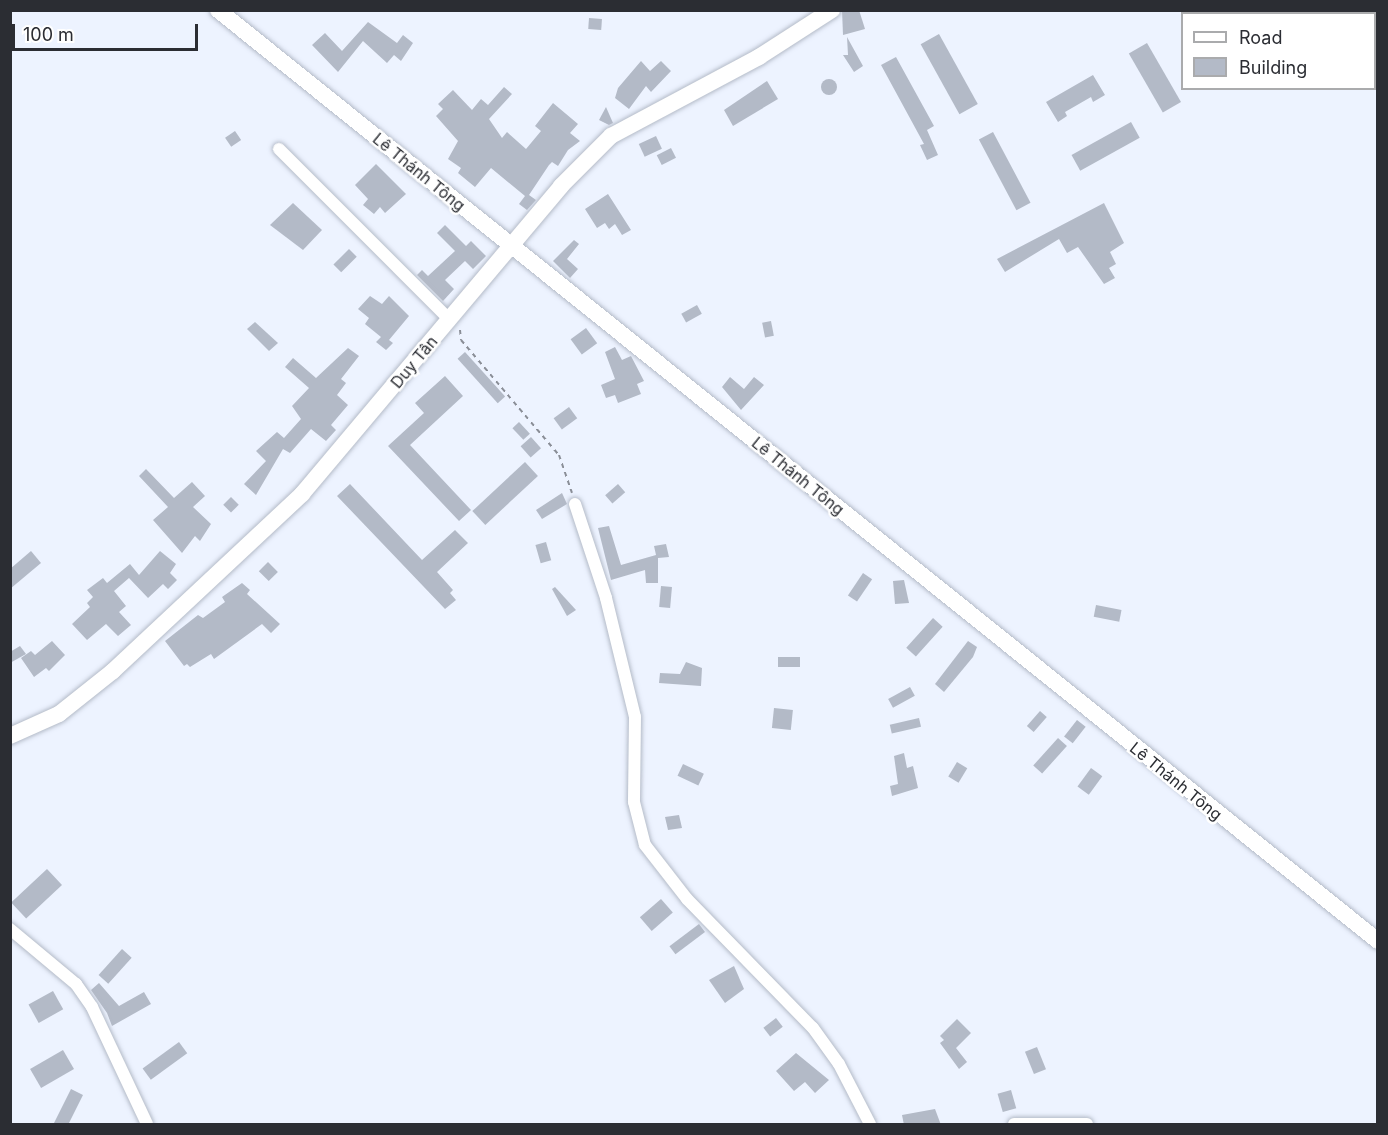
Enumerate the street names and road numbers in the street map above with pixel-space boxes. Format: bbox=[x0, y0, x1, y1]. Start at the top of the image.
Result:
street label: Lê Thánh Tông bbox=[369, 129, 469, 215]
street label: Duy Tân bbox=[387, 332, 441, 392]
street label: Lê Thánh Tông bbox=[748, 433, 848, 519]
street label: Lê Thánh Tông bbox=[1126, 738, 1226, 824]

